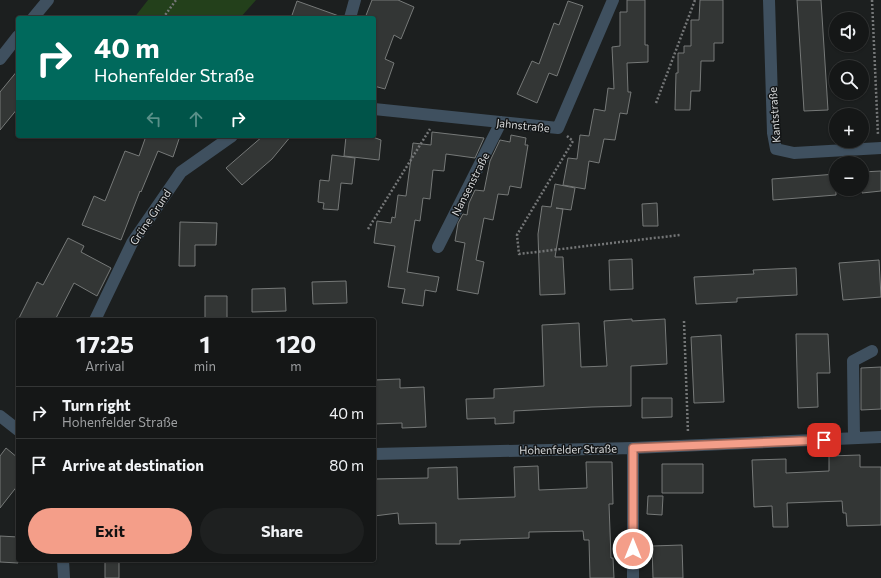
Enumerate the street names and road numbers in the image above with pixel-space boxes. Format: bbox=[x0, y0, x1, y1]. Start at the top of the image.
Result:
street label: Kantstraße bbox=[766, 86, 782, 143]
street label: Jahnstraße bbox=[496, 116, 550, 135]
street label: Nansenstraße bbox=[448, 150, 492, 218]
street label: Grüne Grund bbox=[127, 187, 173, 247]
street label: Hohenfelder Straße bbox=[519, 442, 617, 456]

